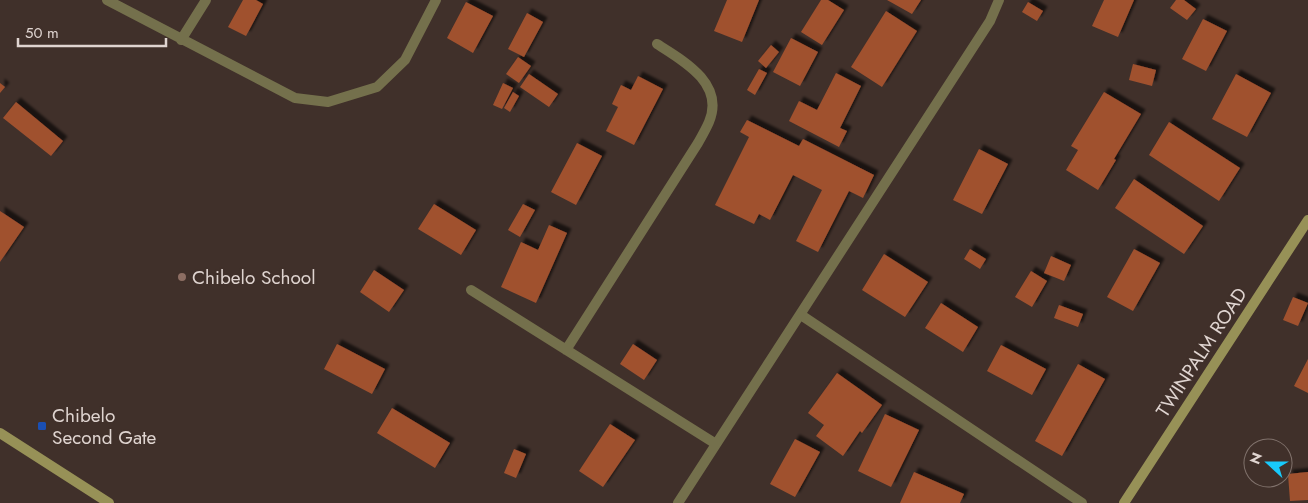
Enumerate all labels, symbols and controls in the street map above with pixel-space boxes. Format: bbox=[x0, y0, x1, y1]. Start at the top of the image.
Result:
scale bar bbox=[18, 15, 165, 47]
text: 50 m bbox=[25, 22, 59, 44]
place label: Chibelo School bbox=[192, 264, 316, 291]
marker: Chibelo School bbox=[176, 271, 188, 283]
street label: TWINPALM ROAD bbox=[1149, 282, 1253, 422]
place label: Chibelo Second Gate bbox=[52, 402, 157, 451]
marker: Chibelo Second Gate bbox=[36, 420, 48, 432]
north arrow bbox=[1243, 438, 1293, 488]
text: N bbox=[1245, 450, 1267, 467]

